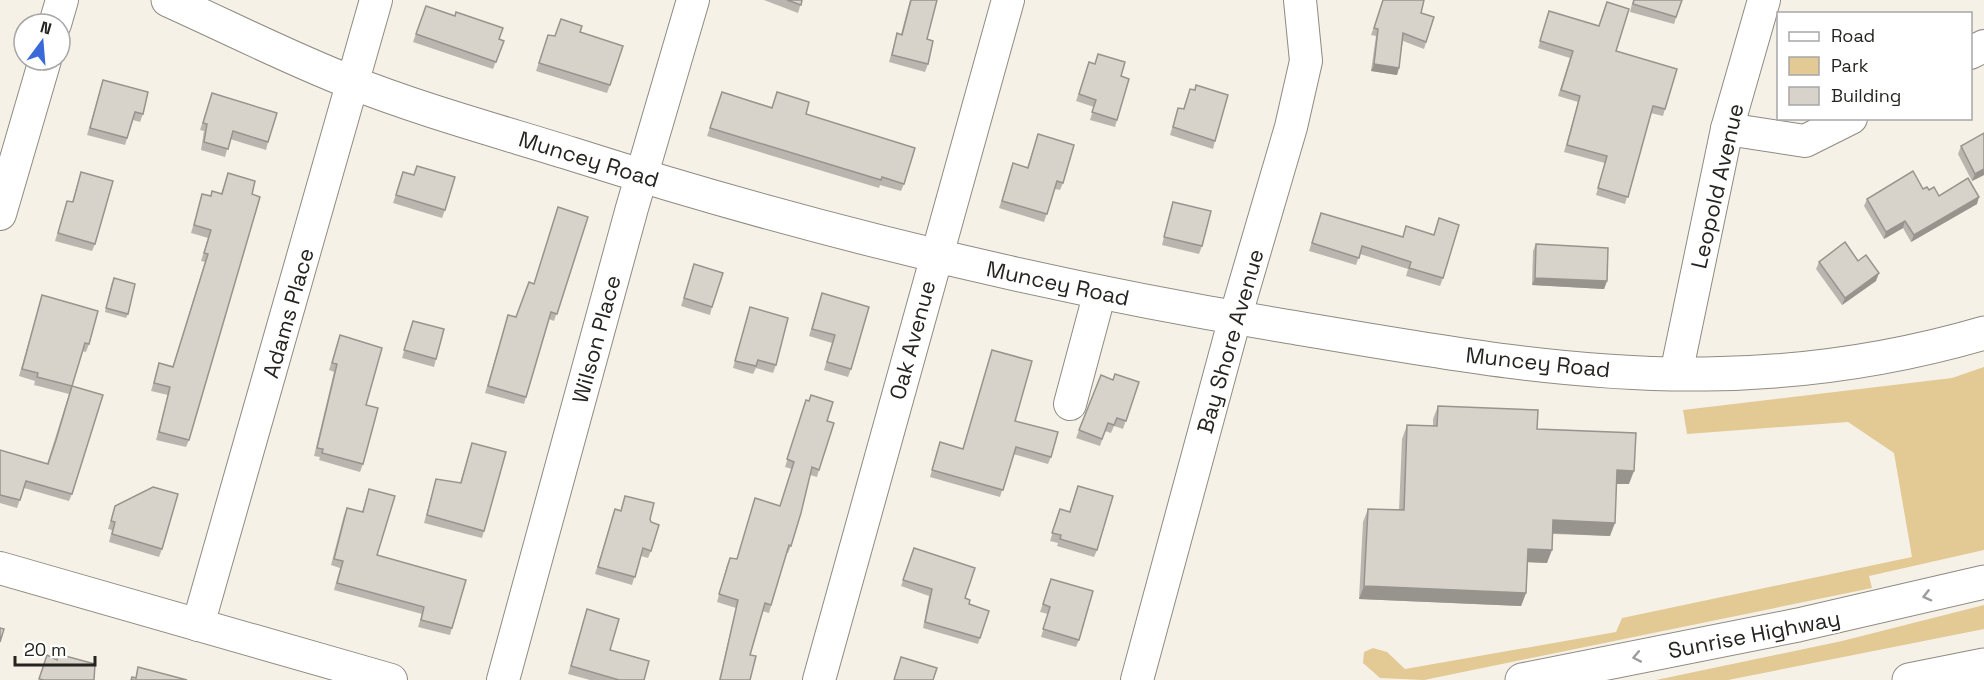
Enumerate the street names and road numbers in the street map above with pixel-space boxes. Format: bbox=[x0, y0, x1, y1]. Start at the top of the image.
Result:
street label: Leopold Avenue bbox=[1684, 101, 1750, 271]
street label: Muncey Road bbox=[515, 124, 663, 194]
street label: Adams Place bbox=[256, 245, 320, 381]
street label: Bay Shore Avenue bbox=[1190, 246, 1270, 436]
street label: Muncey Road bbox=[984, 254, 1132, 312]
street label: Wilson Place bbox=[565, 272, 627, 406]
street label: Oak Avenue bbox=[883, 277, 941, 403]
street label: Muncey Road bbox=[1464, 340, 1612, 384]
street label: Sunrise Highway bbox=[1665, 604, 1843, 664]

